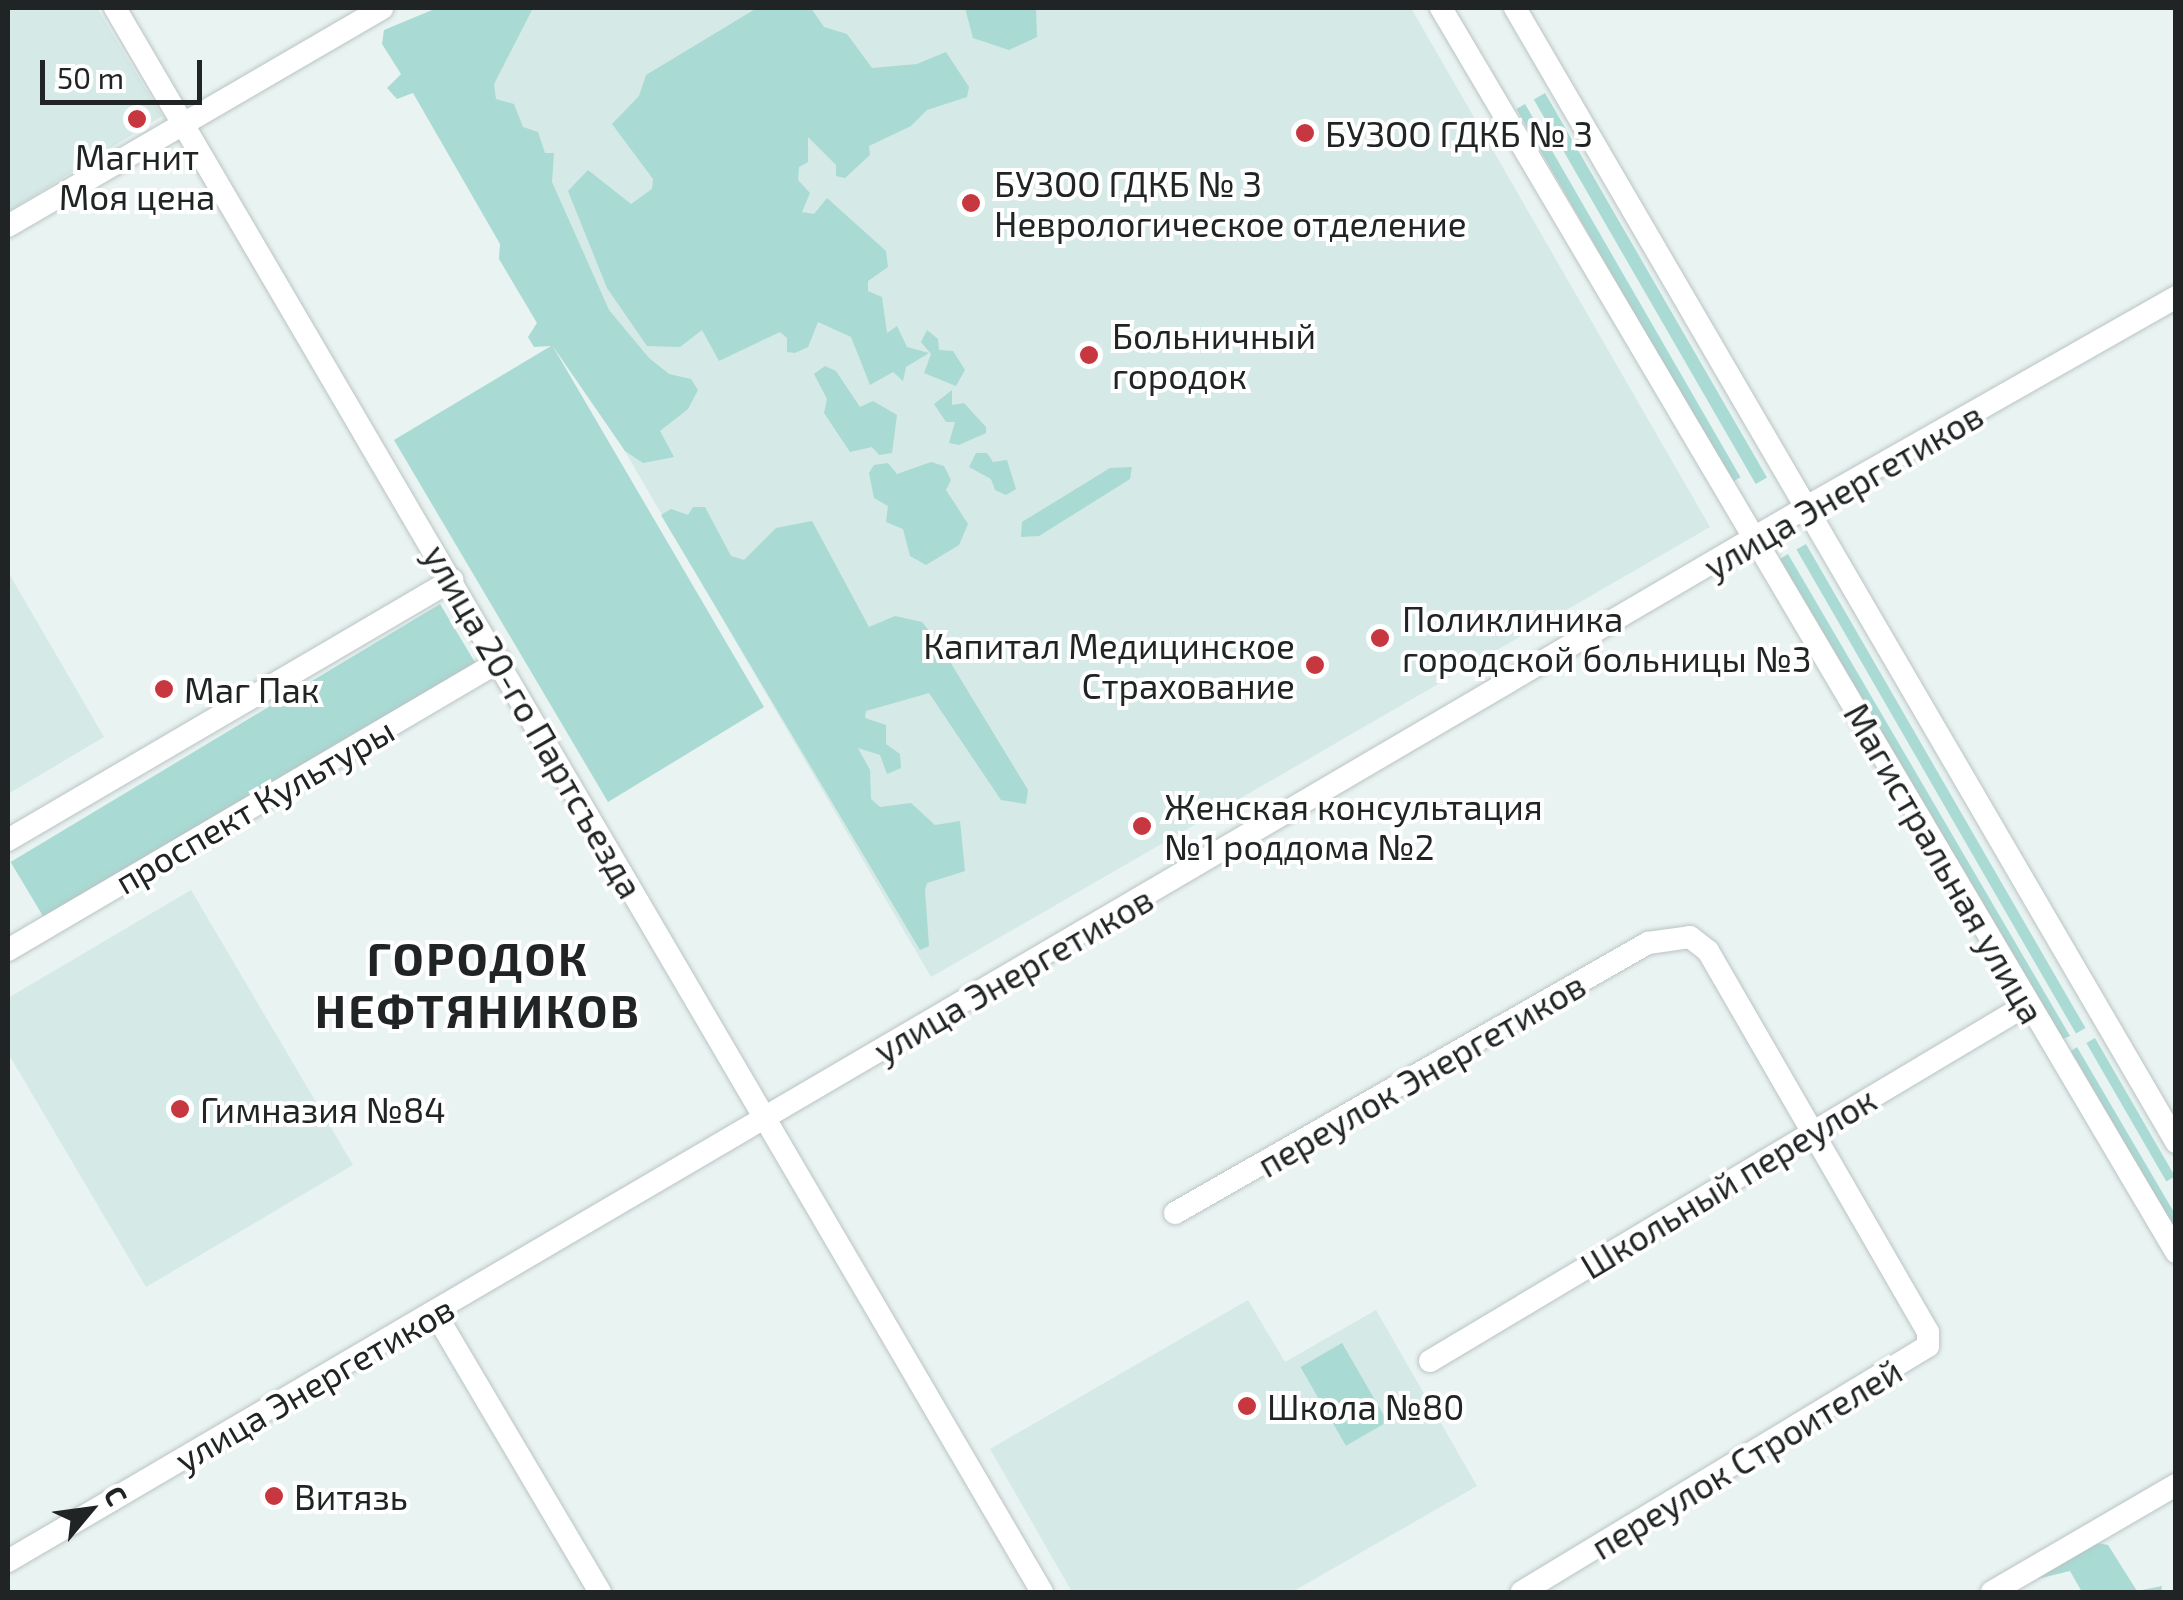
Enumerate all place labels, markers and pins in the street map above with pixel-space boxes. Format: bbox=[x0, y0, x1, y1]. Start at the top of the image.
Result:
marker: Магнит Моя цена bbox=[126, 108, 148, 130]
place label: БУЗОО ГДКБ № 3 bbox=[1325, 112, 1593, 154]
marker: БУЗОО ГДКБ № 3 bbox=[1294, 122, 1316, 144]
place label: Магнит Моя цена bbox=[59, 135, 215, 217]
place label: БУЗОО ГДКБ № 3 Неврологическое отделение bbox=[994, 162, 1467, 244]
marker: БУЗОО ГДКБ № 3 Неврологическое отделение bbox=[958, 190, 984, 216]
place label: Больничный городок bbox=[1112, 314, 1316, 396]
marker: Больничный городок bbox=[1076, 342, 1102, 368]
place label: Поликлиника городской больницы №3 bbox=[1402, 597, 1811, 679]
place label: Капитал Медицинское Страхование bbox=[923, 624, 1295, 706]
marker: Поликлиника городской больницы №3 bbox=[1367, 625, 1393, 651]
marker: Капитал Медицинское Страхование bbox=[1304, 654, 1326, 676]
place label: Маг Пак bbox=[184, 668, 319, 710]
marker: Маг Пак bbox=[153, 678, 175, 700]
place label: Женская консультация №1 роддома №2 bbox=[1164, 785, 1543, 867]
marker: Женская консультация №1 роддома №2 bbox=[1129, 813, 1155, 839]
place label: Гимназия №84 bbox=[200, 1088, 446, 1130]
marker: Гимназия №84 bbox=[169, 1098, 191, 1120]
place label: Школа №80 bbox=[1267, 1385, 1464, 1427]
marker: Школа №80 bbox=[1236, 1395, 1258, 1417]
place label: Витязь bbox=[294, 1475, 408, 1517]
marker: Витязь bbox=[263, 1485, 285, 1507]

